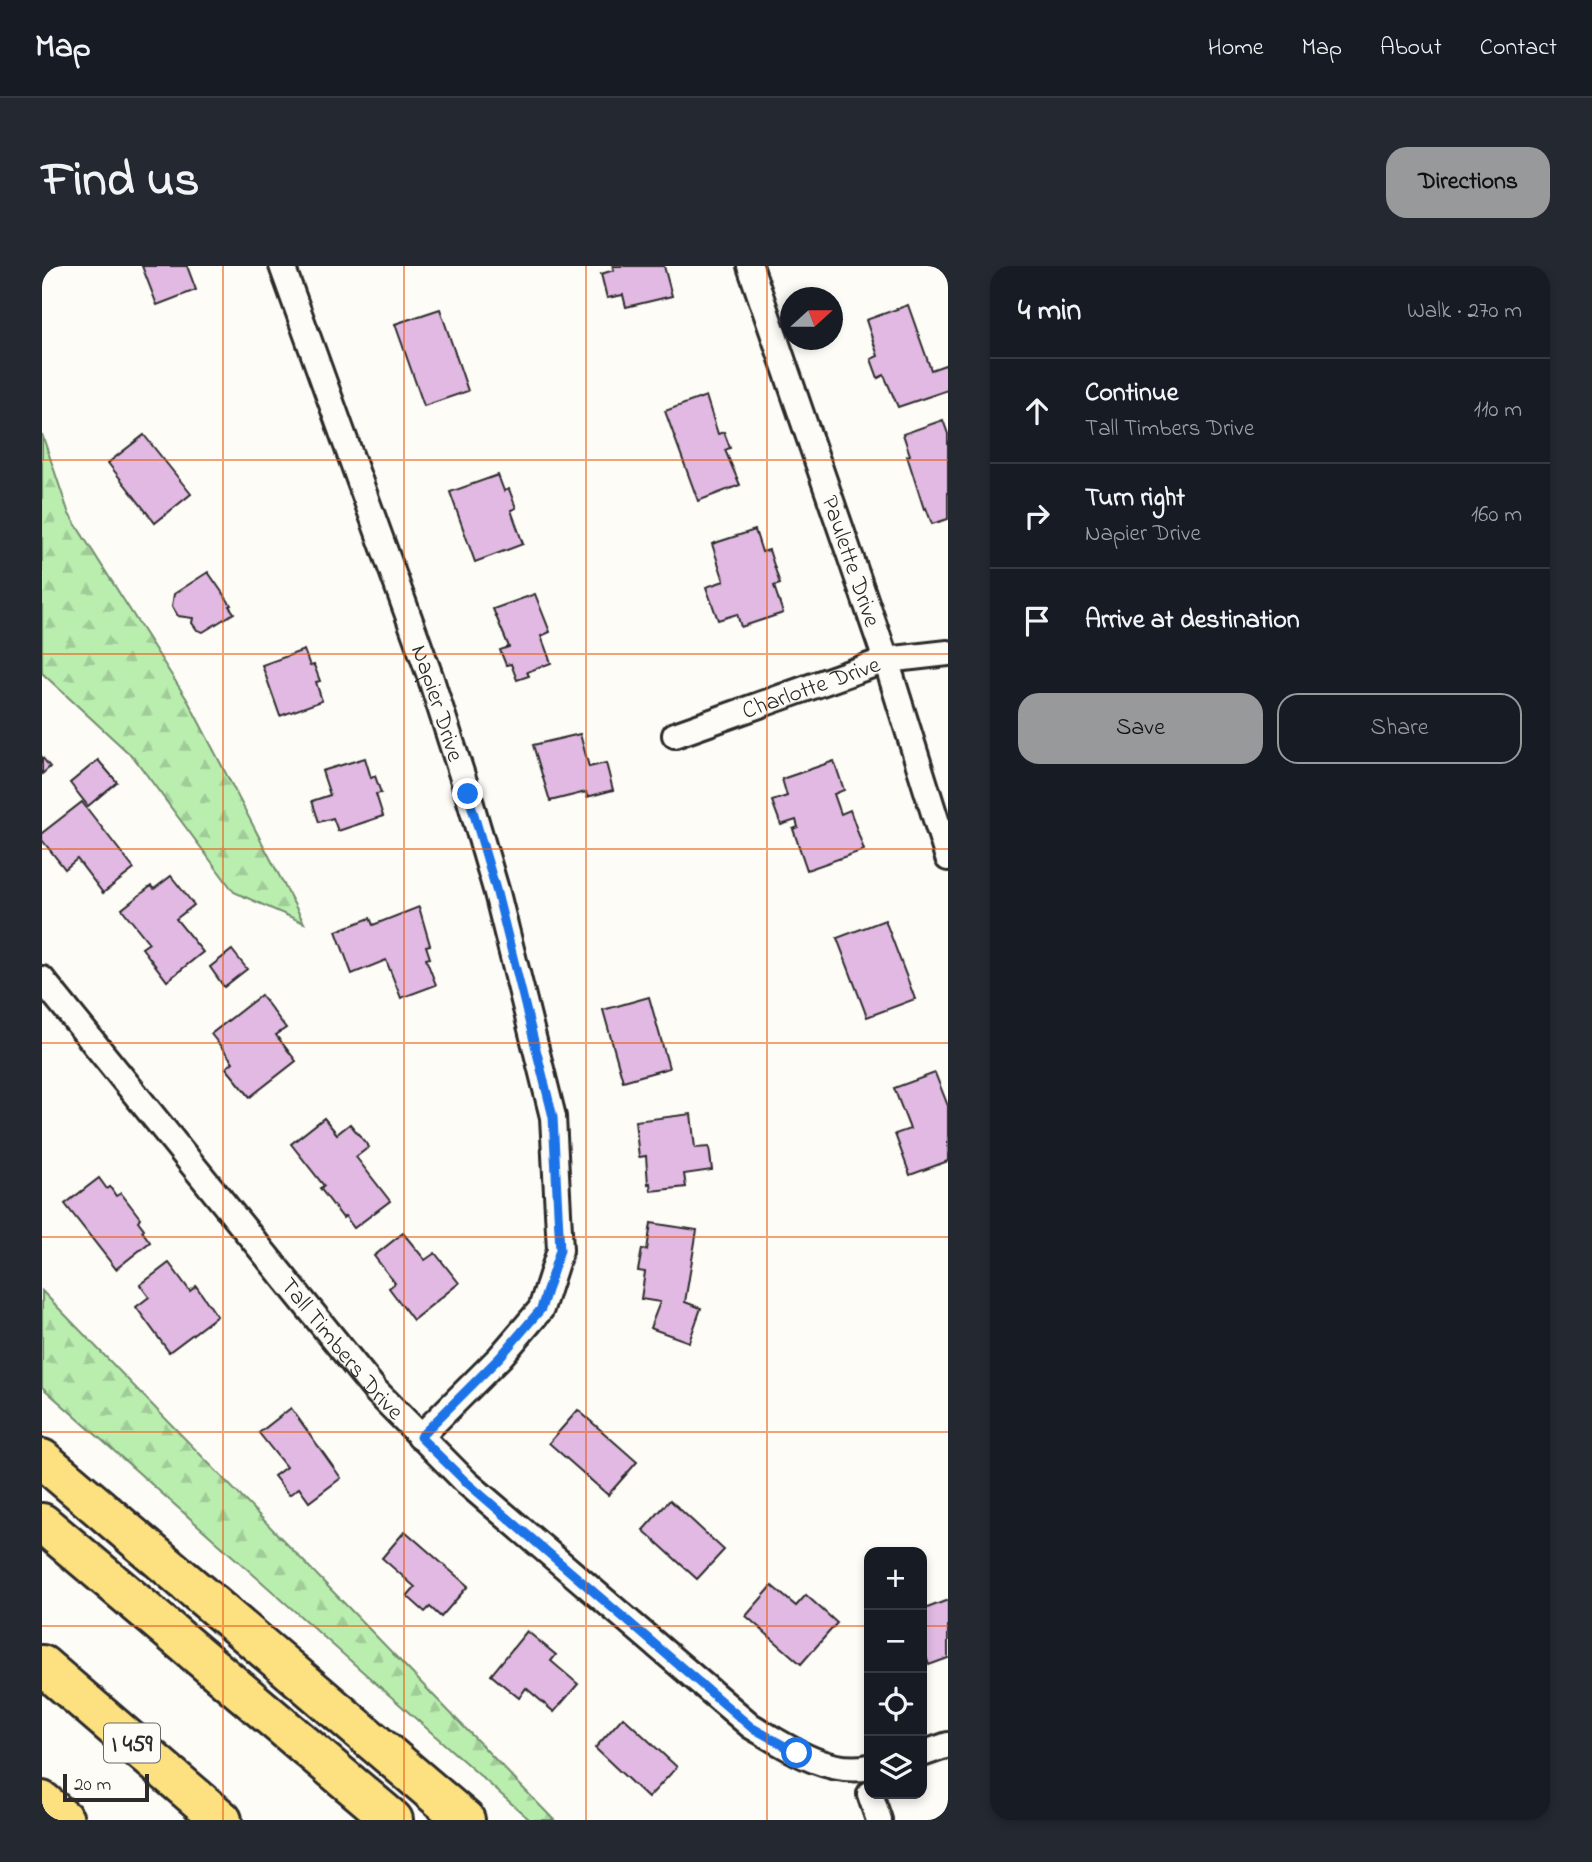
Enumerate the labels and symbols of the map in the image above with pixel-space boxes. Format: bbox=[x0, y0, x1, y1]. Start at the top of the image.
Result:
north arrow bbox=[780, 287, 843, 350]
street label: Paulette Drive bbox=[811, 491, 888, 632]
street label: Napier Drive bbox=[400, 640, 472, 767]
street label: Charlotte Drive bbox=[738, 648, 886, 730]
route end bbox=[452, 778, 483, 809]
street label: Tall Timbers Drive bbox=[270, 1271, 411, 1429]
road number: I 459 bbox=[104, 1724, 160, 1762]
route start bbox=[781, 1737, 812, 1768]
scale bar bbox=[63, 1771, 149, 1803]

